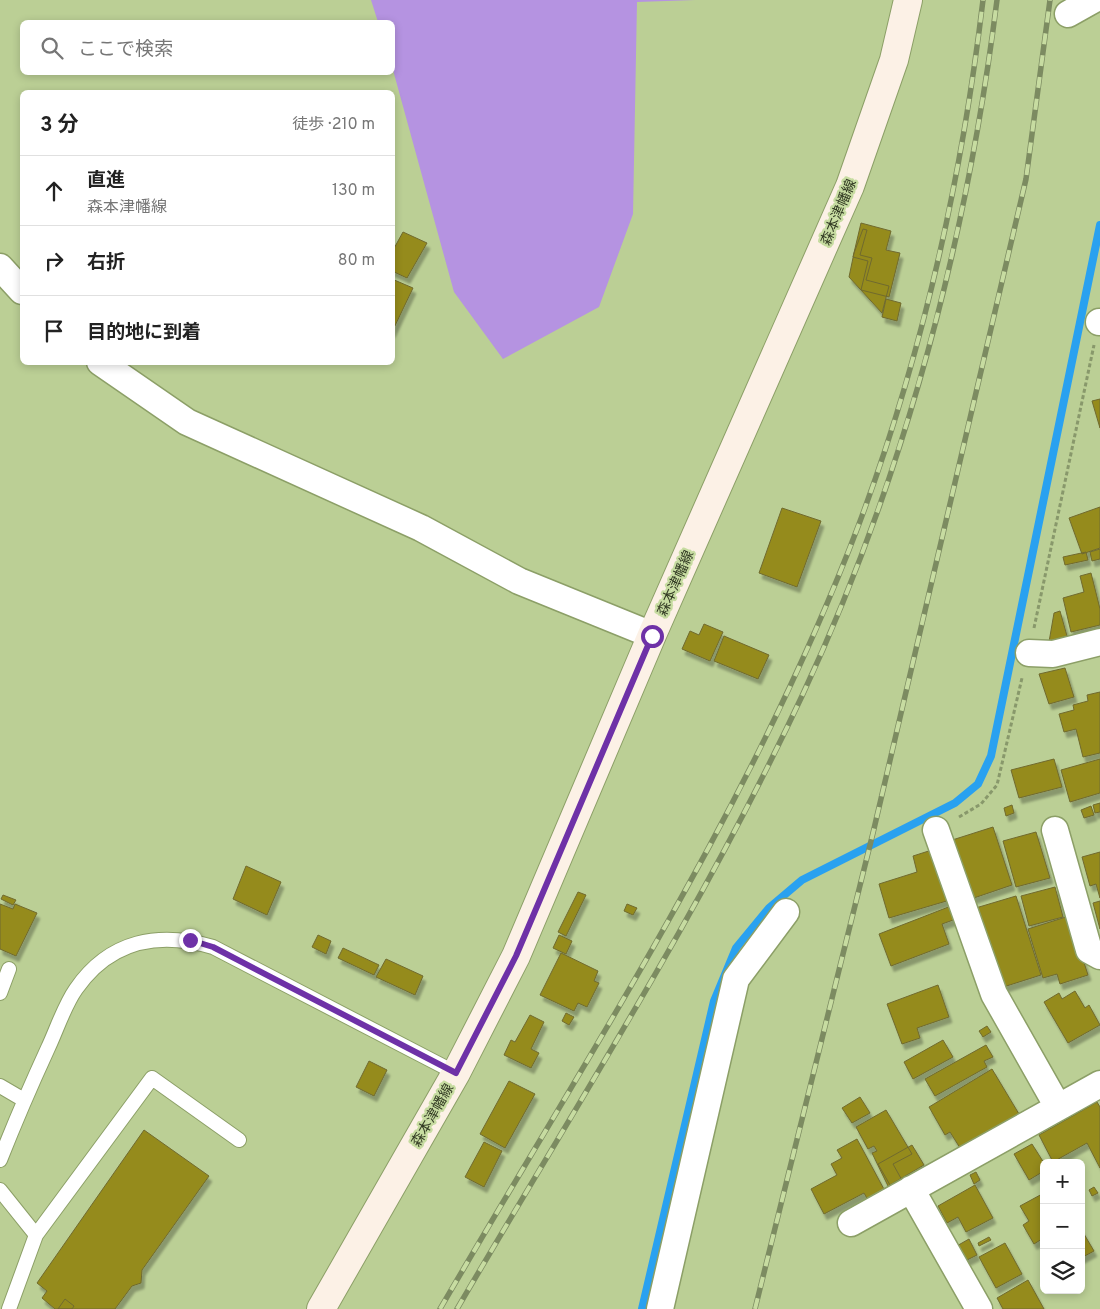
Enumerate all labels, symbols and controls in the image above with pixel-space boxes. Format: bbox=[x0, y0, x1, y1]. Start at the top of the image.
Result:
search box bbox=[20, 20, 395, 75]
icon: search bbox=[38, 34, 66, 62]
text: ここで検索 bbox=[78, 38, 173, 62]
text: 3 分 bbox=[40, 112, 79, 139]
text: 徒歩 · 210 m bbox=[292, 115, 375, 135]
text: 直進 bbox=[87, 169, 125, 193]
icon: ahead bbox=[40, 177, 68, 205]
street label: 森本津幡線 bbox=[818, 177, 861, 248]
text: 130 m bbox=[332, 181, 375, 201]
text: 森本津幡線 bbox=[87, 198, 167, 218]
icon: right bbox=[40, 247, 68, 275]
text: 右折 bbox=[87, 251, 125, 275]
text: 80 m bbox=[338, 251, 375, 271]
icon: arrive bbox=[40, 317, 68, 345]
text: 目的地に到着 bbox=[87, 321, 201, 345]
street label: 森本津幡線 bbox=[654, 548, 698, 619]
route start bbox=[641, 625, 664, 648]
route end bbox=[179, 929, 202, 952]
street label: 森本津幡線 bbox=[408, 1081, 458, 1150]
map controls bbox=[1040, 1159, 1085, 1294]
button: + bbox=[1040, 1159, 1085, 1204]
button: − bbox=[1040, 1204, 1085, 1249]
button: layers bbox=[1040, 1249, 1085, 1294]

